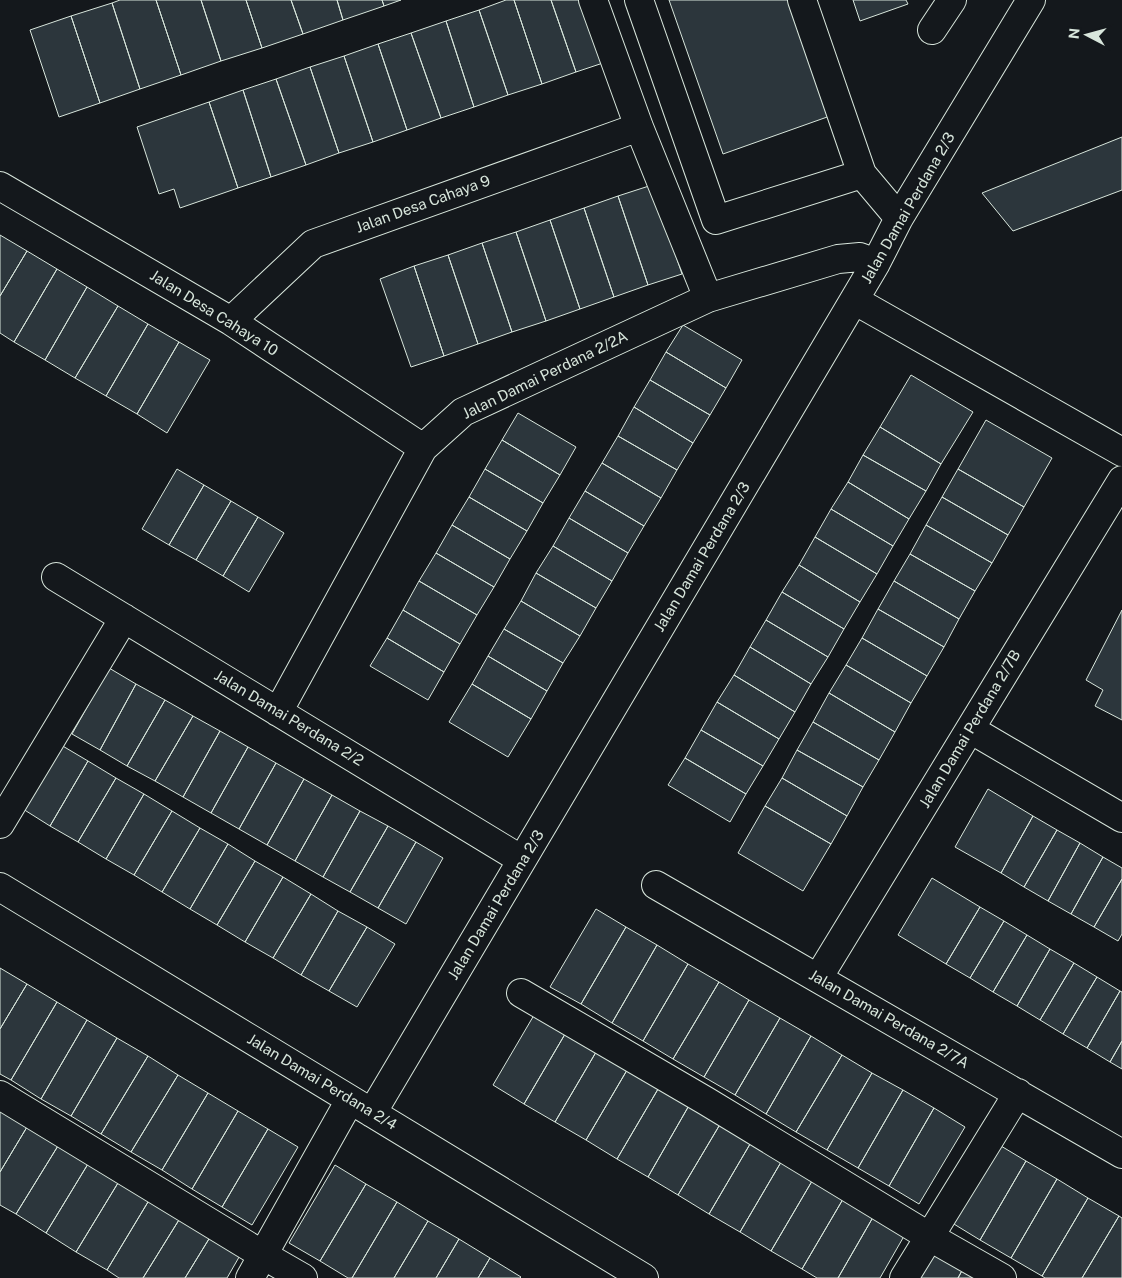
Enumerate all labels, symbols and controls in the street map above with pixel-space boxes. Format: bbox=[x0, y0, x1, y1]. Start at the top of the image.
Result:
north arrow bbox=[1062, 10, 1112, 60]
text: N bbox=[1066, 27, 1083, 40]
street label: Jalan Damai Perdana 2/3 bbox=[857, 129, 958, 286]
street label: Jalan Desa Cahaya 9 bbox=[353, 171, 492, 236]
street label: Jalan Desa Cahaya 10 bbox=[147, 266, 281, 359]
street label: Jalan Damai Perdana 2/2A bbox=[459, 327, 630, 422]
street label: Jalan Damai Perdana 2/3 bbox=[650, 479, 753, 635]
street label: Jalan Damai Perdana 2/7B bbox=[916, 647, 1024, 811]
street label: Jalan Damai Perdana 2/2 bbox=[212, 666, 367, 769]
street label: Jalan Damai Perdana 2/3 bbox=[444, 827, 547, 983]
street label: Jalan Damai Perdana 2/7A bbox=[806, 966, 973, 1072]
street label: Jalan Damai Perdana 2/4 bbox=[244, 1030, 400, 1133]

